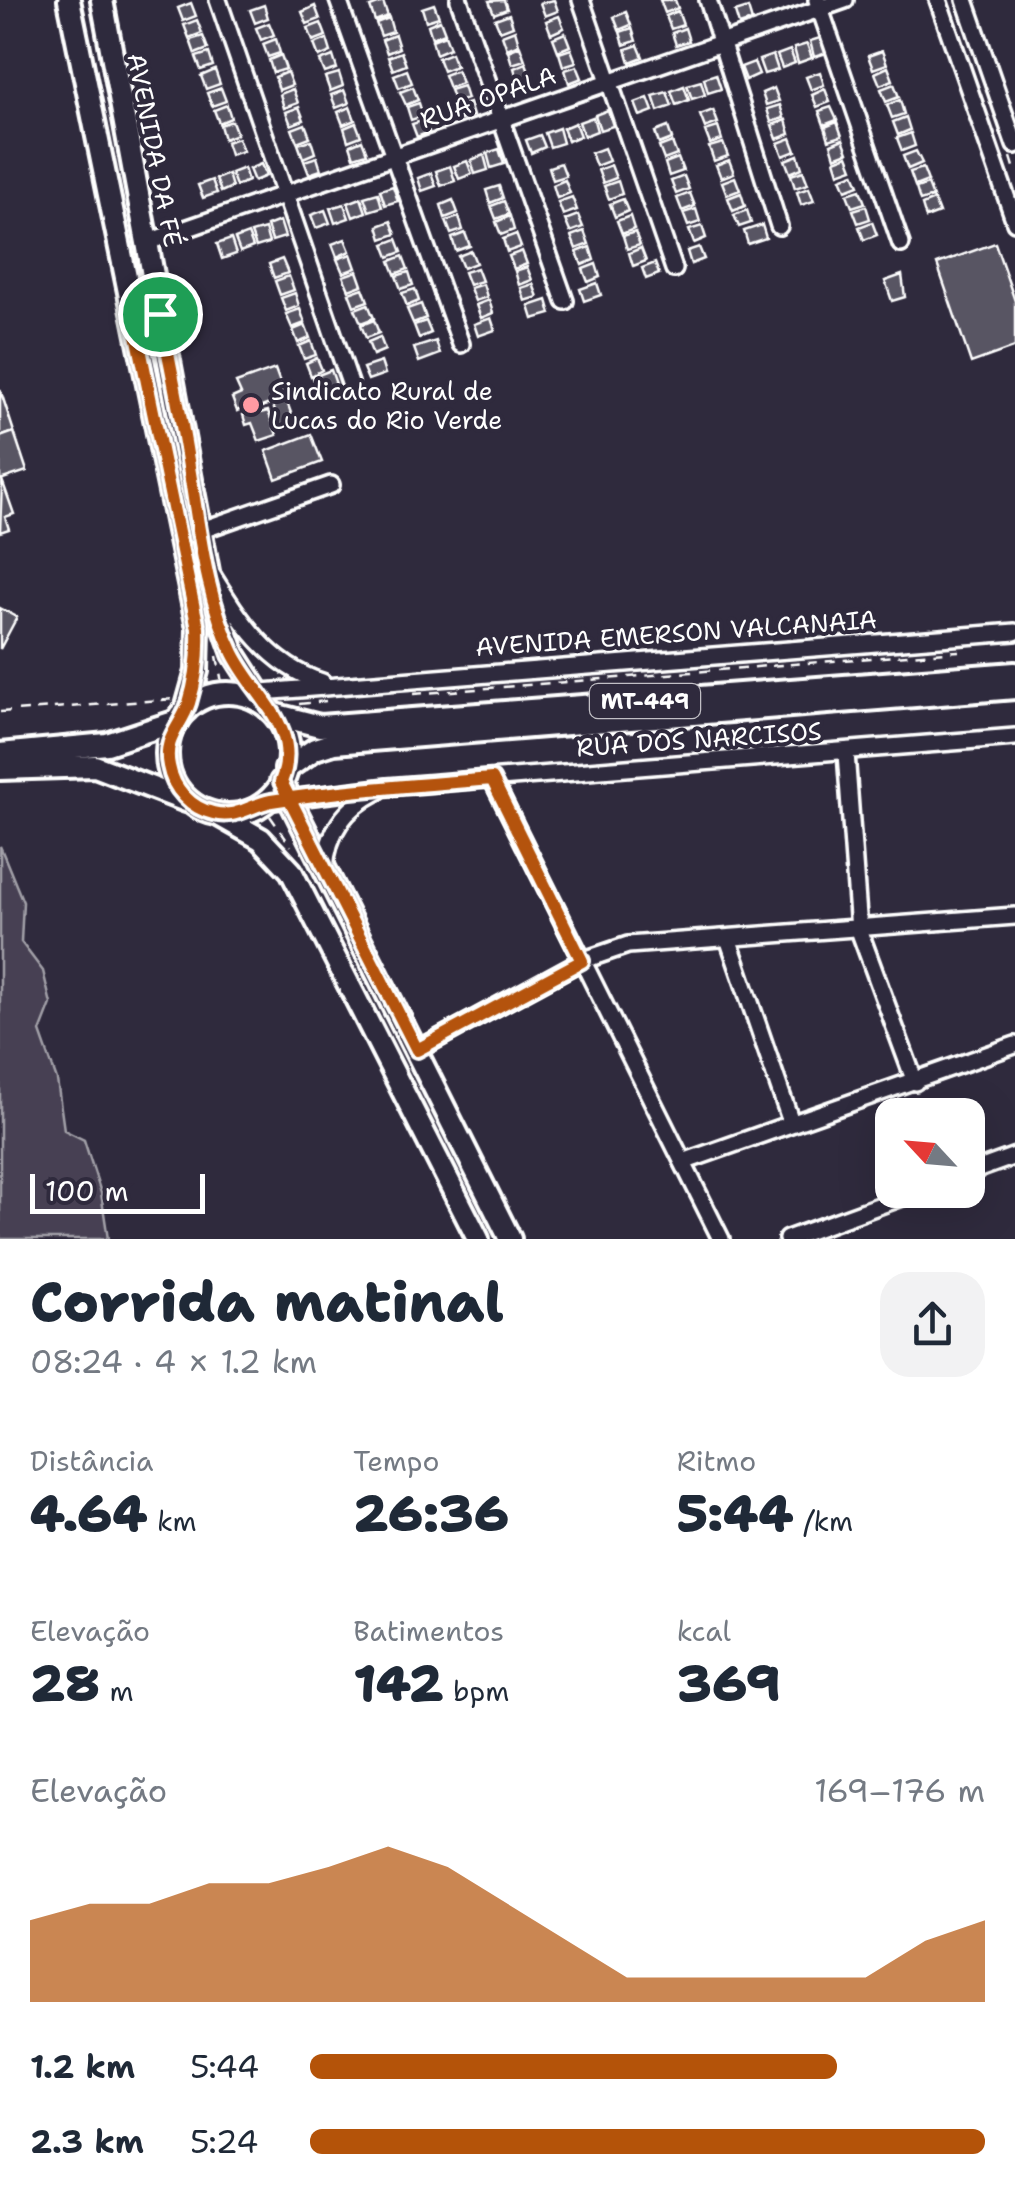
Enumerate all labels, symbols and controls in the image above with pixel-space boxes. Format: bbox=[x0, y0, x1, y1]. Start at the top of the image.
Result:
street label: AVENIDA DA FÉ bbox=[120, 50, 190, 250]
street label: RUA OPALA bbox=[416, 58, 560, 136]
pin bbox=[118, 272, 203, 357]
icon: arrive bbox=[133, 287, 188, 342]
place label: Sindicato Rural de Lucas do Rio Verde bbox=[271, 374, 502, 437]
marker: Sindicato Rural de Lucas do Rio Verde bbox=[240, 394, 262, 416]
street label: AVENIDA EMERSON VALCANAIA bbox=[474, 602, 878, 664]
road number: MT-449 bbox=[590, 684, 700, 718]
street label: RUA DOS NARCISOS bbox=[575, 713, 823, 765]
north arrow bbox=[875, 1098, 985, 1208]
map controls bbox=[875, 1098, 985, 1208]
scale bar bbox=[30, 1169, 205, 1214]
text: 100 m bbox=[45, 1172, 129, 1210]
text: Corrida matinal bbox=[30, 1265, 504, 1339]
button: share bbox=[880, 1272, 985, 1377]
text: 08:24 · 4 × 1.2 km bbox=[30, 1340, 317, 1383]
text: Distância bbox=[30, 1442, 153, 1480]
text: Tempo bbox=[353, 1442, 440, 1480]
text: Ritmo bbox=[677, 1442, 756, 1480]
text: 4.64 bbox=[30, 1480, 147, 1547]
text: 26:36 bbox=[353, 1480, 509, 1547]
text: 5:44 bbox=[677, 1480, 794, 1547]
text: km bbox=[147, 1502, 197, 1540]
text: /km bbox=[794, 1502, 853, 1540]
text: Elevação bbox=[30, 1612, 150, 1650]
text: Batimentos bbox=[353, 1612, 504, 1650]
text: kcal bbox=[677, 1612, 731, 1650]
text: 28 bbox=[30, 1650, 100, 1717]
text: 142 bbox=[353, 1650, 444, 1717]
text: 369 bbox=[677, 1650, 781, 1717]
text: m bbox=[100, 1672, 134, 1710]
text: bpm bbox=[444, 1672, 509, 1710]
text: Elevação bbox=[30, 1769, 167, 1812]
text: 169–176 m bbox=[814, 1769, 985, 1812]
text: 1.2 km bbox=[30, 2045, 135, 2088]
text: 5:44 bbox=[190, 2045, 259, 2088]
text: 2.3 km bbox=[30, 2120, 144, 2163]
text: 5:24 bbox=[190, 2120, 258, 2163]

